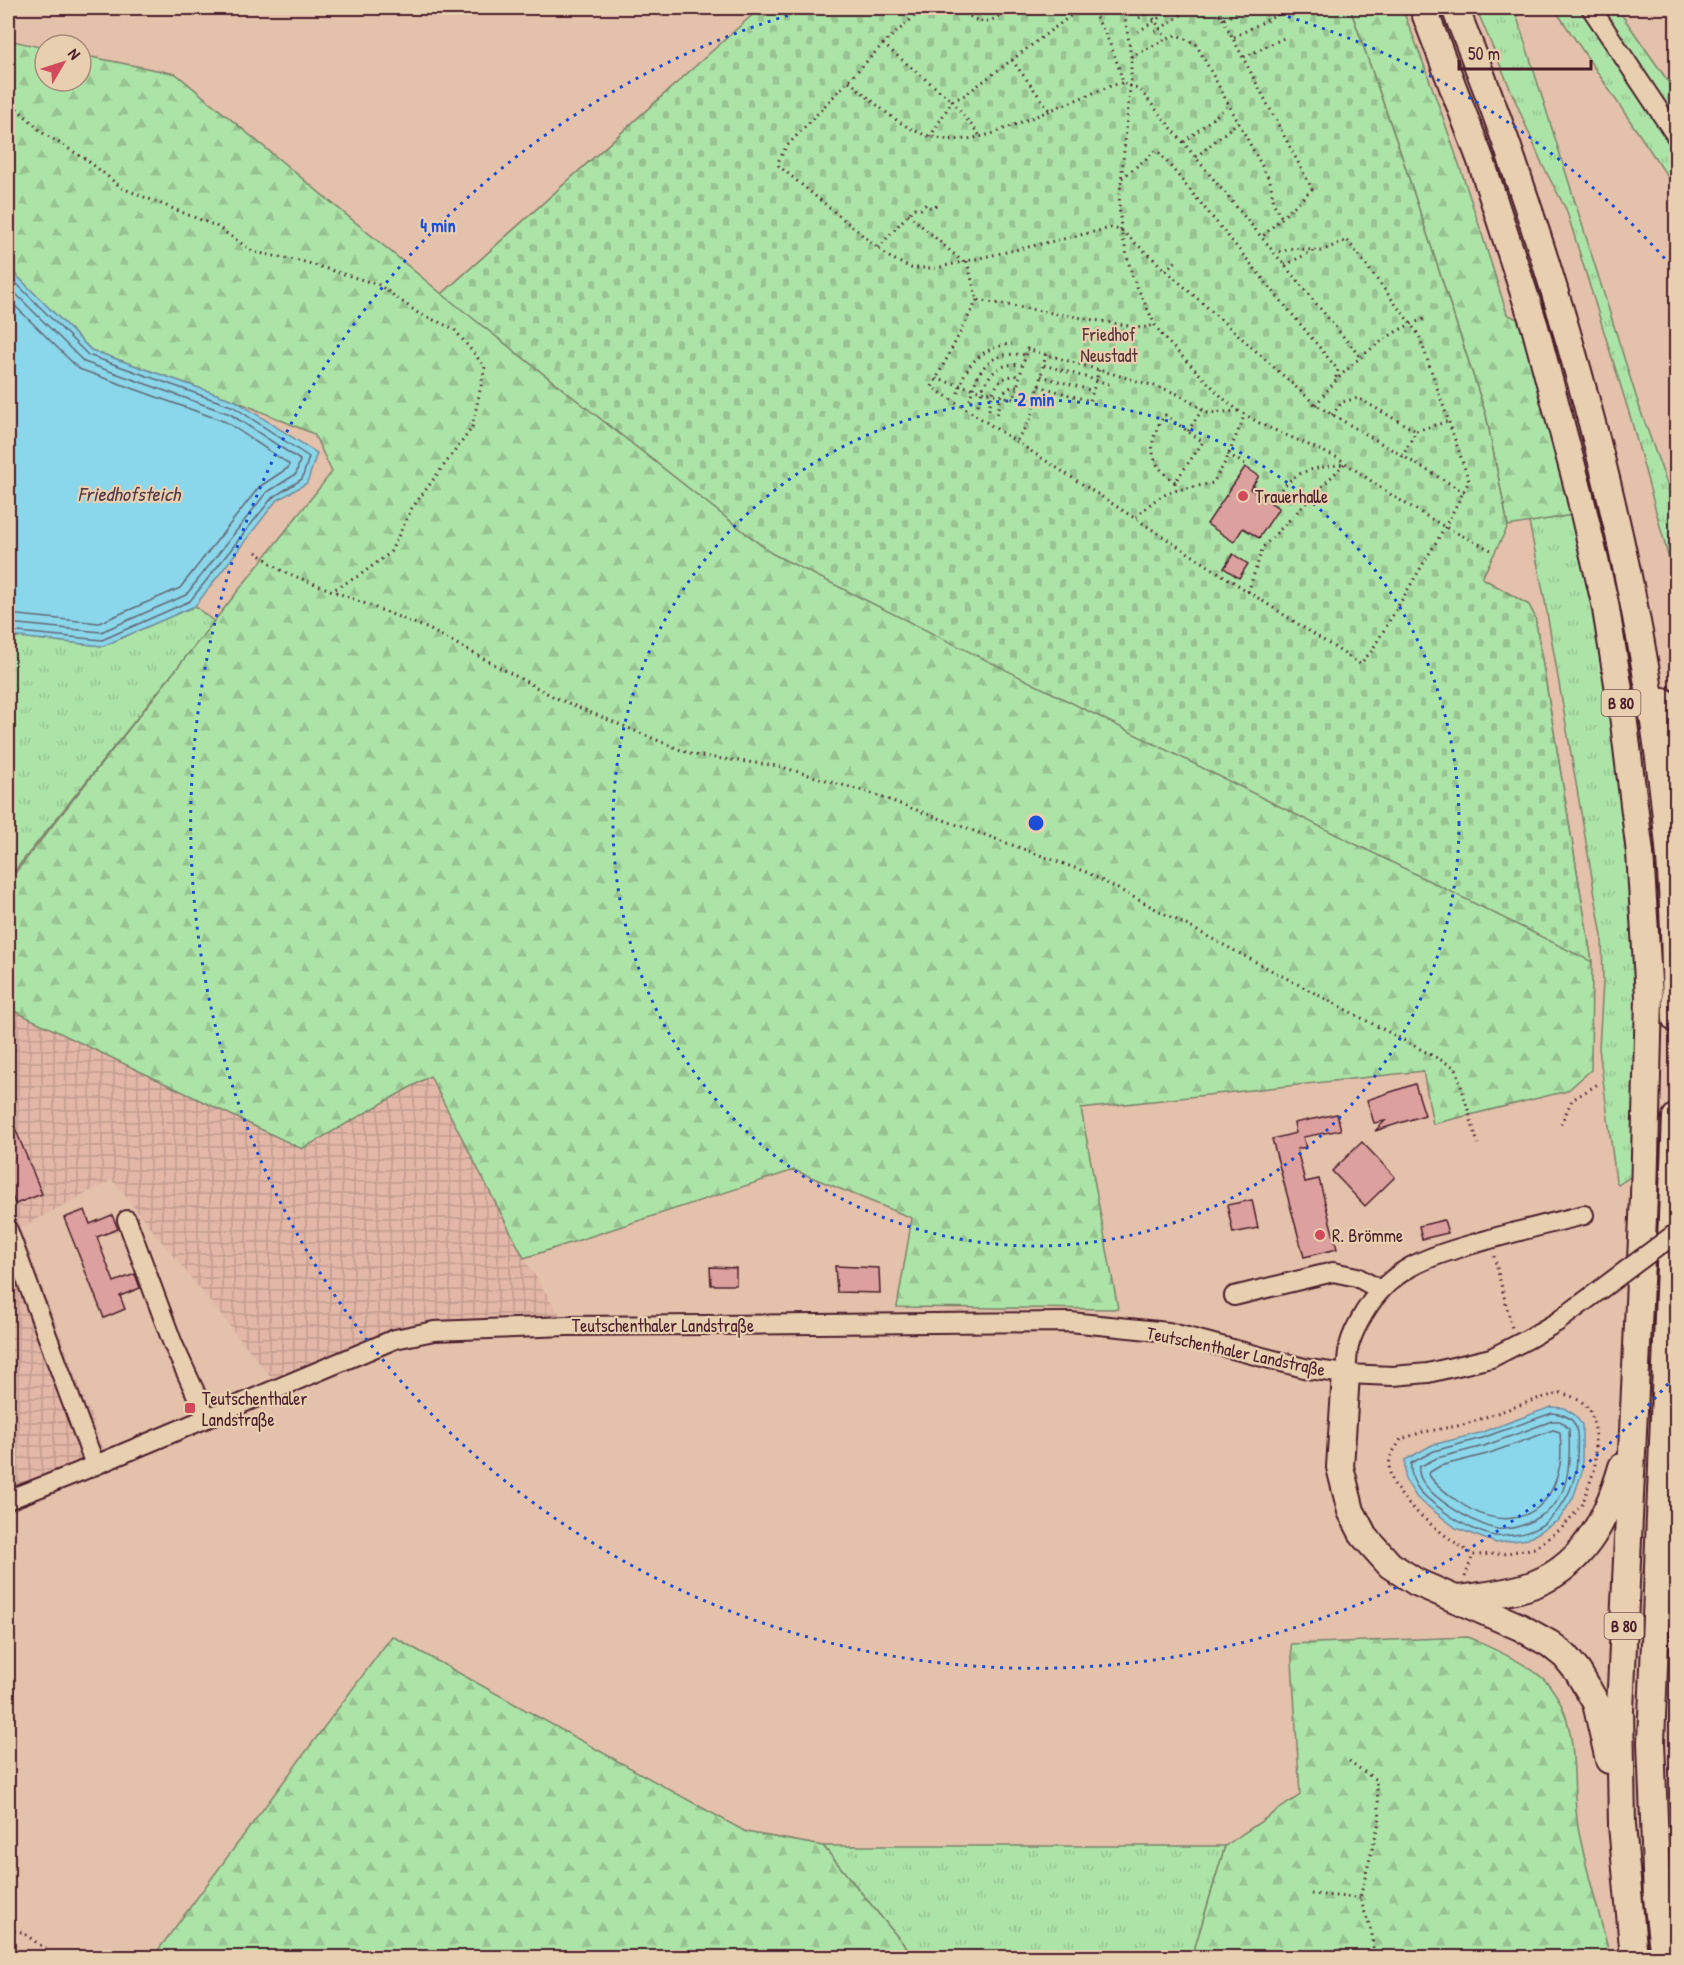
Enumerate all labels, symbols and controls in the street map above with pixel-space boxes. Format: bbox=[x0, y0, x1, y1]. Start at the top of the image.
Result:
north arrow bbox=[33, 33, 93, 93]
scale bar bbox=[1459, 33, 1591, 71]
text: 50 m bbox=[1468, 41, 1500, 66]
text: N bbox=[63, 43, 86, 64]
text: 4 min bbox=[420, 213, 456, 238]
park label: Friedhof Neustadt bbox=[1080, 322, 1138, 368]
text: 2 min bbox=[1018, 387, 1054, 412]
water label: Friedhofsteich bbox=[78, 480, 182, 507]
place label: Trauerhalle bbox=[1255, 484, 1328, 509]
marker: Trauerhalle bbox=[1236, 489, 1250, 503]
road number: B 80 bbox=[1602, 690, 1640, 716]
centre of rings bbox=[1026, 813, 1046, 833]
place label: R. Brömme bbox=[1332, 1223, 1403, 1248]
marker: R. Brömme bbox=[1313, 1228, 1327, 1242]
street label: Teutschenthaler Landstraße bbox=[572, 1313, 754, 1338]
street label: Teutschenthaler Landstraße bbox=[1144, 1320, 1328, 1382]
place label: Teutschenthaler Landstraße bbox=[202, 1386, 308, 1432]
marker: Teutschenthaler Landstraße bbox=[183, 1401, 197, 1415]
road number: B 80 bbox=[1604, 1613, 1644, 1639]

